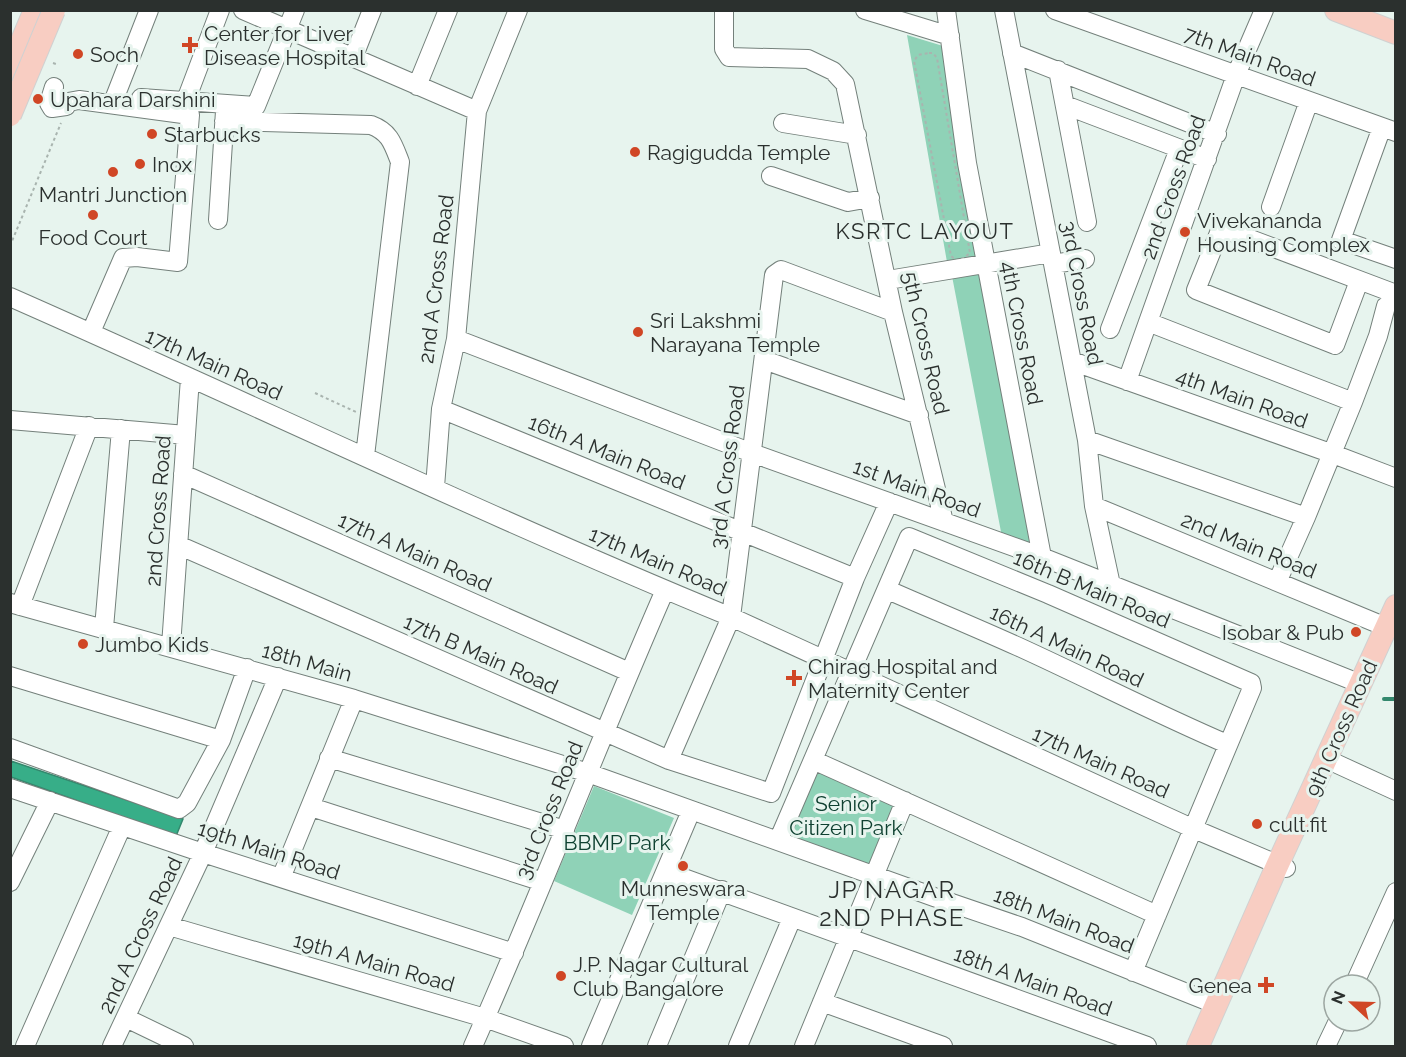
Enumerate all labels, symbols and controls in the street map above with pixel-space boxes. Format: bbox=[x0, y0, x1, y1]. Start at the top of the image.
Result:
place label: Center for Liver Disease Hospital bbox=[204, 21, 365, 70]
street label: 7th Main Road bbox=[1181, 21, 1319, 91]
marker: Center for Liver Disease Hospital bbox=[181, 36, 199, 54]
place label: Soch bbox=[90, 42, 139, 67]
marker: Soch bbox=[71, 47, 85, 61]
place label: Upahara Darshini bbox=[50, 87, 216, 112]
marker: Upahara Darshini bbox=[31, 92, 45, 106]
street label: 2nd Cross Road bbox=[1135, 112, 1211, 262]
place label: Starbucks bbox=[164, 122, 261, 147]
marker: Starbucks bbox=[145, 127, 159, 141]
place label: Ragigudda Temple bbox=[647, 140, 830, 165]
marker: Ragigudda Temple bbox=[628, 145, 642, 159]
place label: Inox bbox=[152, 152, 192, 177]
marker: Inox bbox=[133, 157, 147, 171]
marker: Mantri Junction bbox=[106, 165, 120, 179]
place label: Mantri Junction bbox=[39, 182, 187, 207]
street label: 2nd A Cross Road bbox=[413, 193, 459, 365]
marker: Food Court bbox=[86, 208, 100, 222]
place label: Vivekananda Housing Complex bbox=[1197, 208, 1370, 257]
district label: KSRTC LAYOUT bbox=[835, 218, 1015, 244]
street label: 3rd Cross Road bbox=[1056, 219, 1108, 367]
place label: Food Court bbox=[39, 225, 147, 250]
marker: Vivekananda Housing Complex bbox=[1178, 225, 1192, 239]
street label: 4th Cross Road bbox=[996, 259, 1048, 407]
street label: 5th Cross Road bbox=[897, 269, 955, 417]
place label: Sri Lakshmi Narayana Temple bbox=[650, 308, 820, 357]
street label: 17th Main Road bbox=[142, 323, 286, 405]
marker: Sri Lakshmi Narayana Temple bbox=[631, 325, 645, 339]
street label: 4th Main Road bbox=[1173, 363, 1311, 433]
street label: 3rd A Cross Road bbox=[705, 384, 749, 550]
street label: 16th A Main Road bbox=[525, 409, 689, 495]
street label: 2nd Cross Road bbox=[140, 435, 176, 587]
street label: 1st Main Road bbox=[850, 453, 984, 523]
street label: 2nd Main Road bbox=[1178, 506, 1320, 584]
street label: 17th A Main Road bbox=[334, 507, 496, 597]
street label: 17th Main Road bbox=[585, 521, 731, 601]
street label: 16th B Main Road bbox=[1010, 545, 1174, 633]
street label: 16th A Main Road bbox=[986, 599, 1148, 693]
street label: 17th B Main Road bbox=[400, 609, 562, 699]
place label: Isobar & Pub bbox=[1222, 620, 1344, 645]
marker: Isobar & Pub bbox=[1349, 625, 1363, 639]
place label: Jumbo Kids bbox=[95, 632, 209, 657]
marker: Jumbo Kids bbox=[76, 637, 90, 651]
street label: 18th Main bbox=[259, 637, 355, 687]
place label: Chirag Hospital and Maternity Center bbox=[808, 654, 998, 703]
street label: 9th Cross Road bbox=[1300, 656, 1382, 800]
marker: Chirag Hospital and Maternity Center bbox=[785, 669, 803, 687]
street label: 17th Main Road bbox=[1029, 721, 1173, 803]
street label: 3rd Cross Road bbox=[510, 737, 588, 883]
park label: Senior Citizen Park bbox=[789, 791, 903, 840]
place label: cult.fit bbox=[1269, 812, 1327, 837]
street label: 19th Main Road bbox=[195, 815, 343, 885]
marker: cult.fit bbox=[1250, 817, 1264, 831]
park label: BBMP Park bbox=[563, 830, 671, 855]
street label: 2nd A Cross Road bbox=[93, 853, 187, 1017]
marker: Munneswara Temple bbox=[676, 859, 690, 873]
district label: JP NAGAR 2ND PHASE bbox=[819, 875, 965, 932]
place label: Munneswara Temple bbox=[621, 876, 745, 925]
street label: 18th Main Road bbox=[990, 882, 1138, 958]
street label: 19th A Main Road bbox=[291, 927, 457, 997]
street label: 18th A Main Road bbox=[950, 941, 1116, 1021]
place label: J.P. Nagar Cultural Club Bangalore bbox=[573, 952, 748, 1001]
marker: J.P. Nagar Cultural Club Bangalore bbox=[554, 969, 568, 983]
place label: Genea bbox=[1189, 973, 1252, 998]
north arrow bbox=[1322, 973, 1382, 1033]
marker: Genea bbox=[1257, 976, 1275, 994]
text: N bbox=[1327, 988, 1350, 1007]

